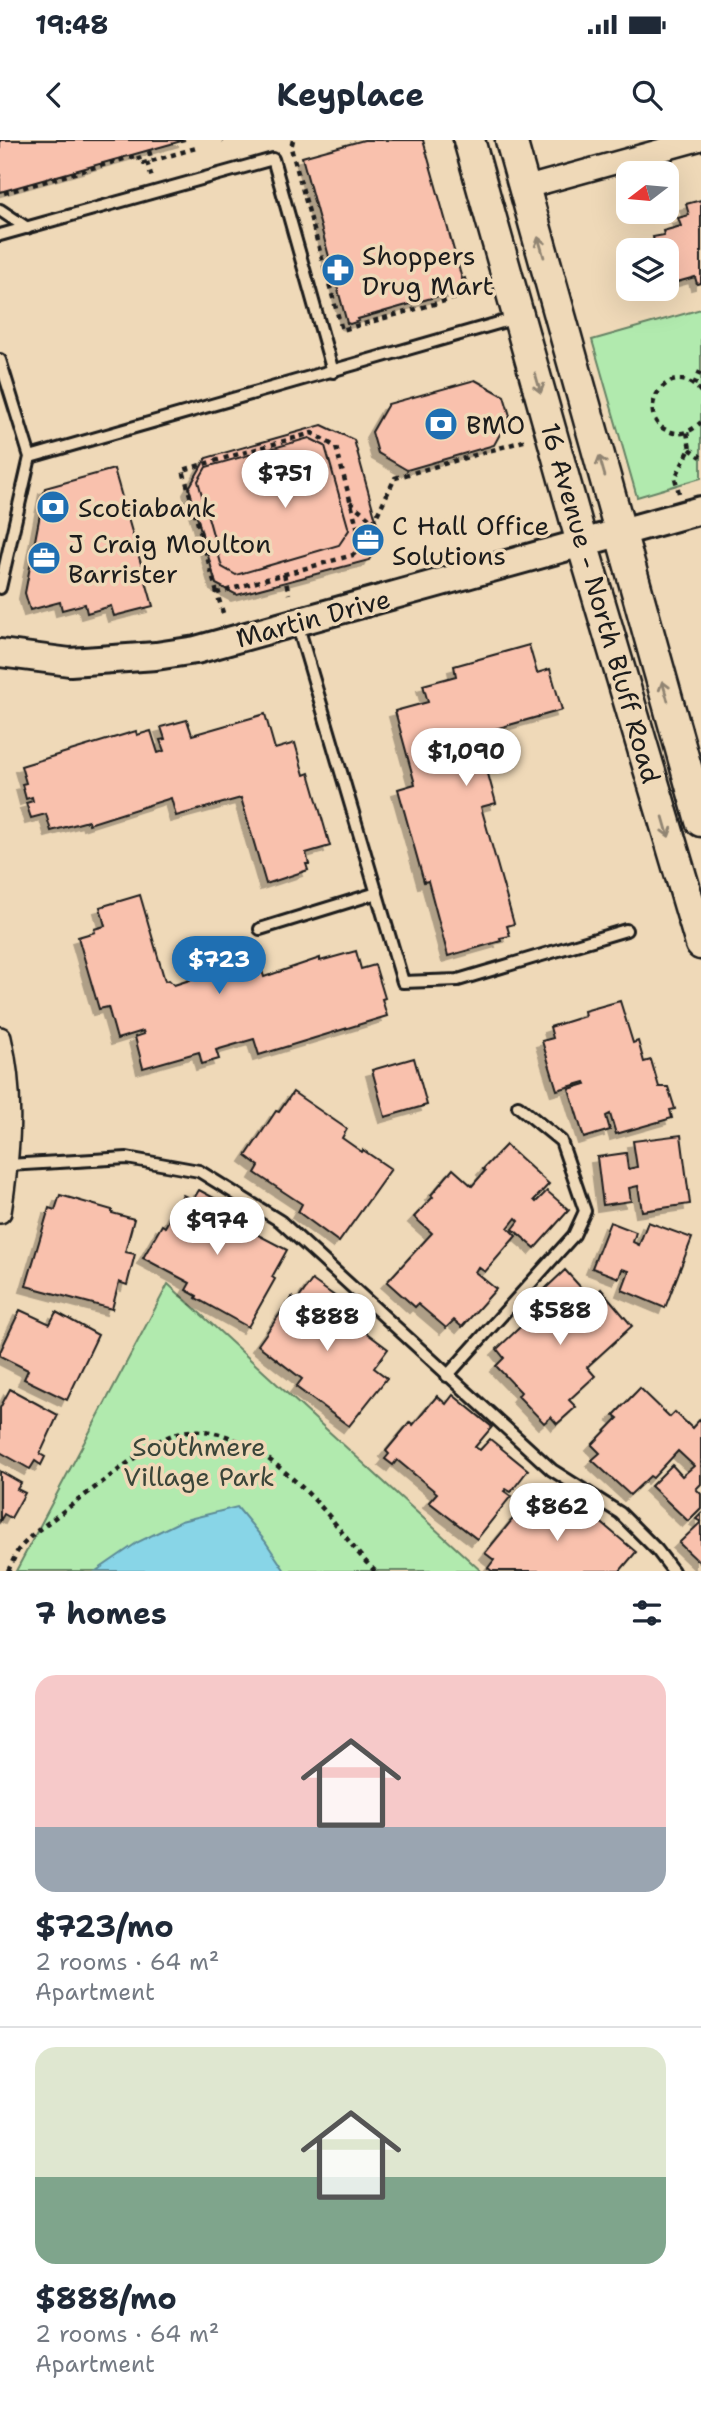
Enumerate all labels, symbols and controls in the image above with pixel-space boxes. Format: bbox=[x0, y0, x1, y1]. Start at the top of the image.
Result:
text: 19:48 bbox=[35, 7, 108, 42]
text: Keyplace bbox=[276, 73, 425, 116]
icon: back bbox=[35, 76, 73, 114]
icon: search bbox=[628, 76, 666, 114]
north arrow bbox=[616, 161, 679, 224]
map controls bbox=[616, 161, 679, 301]
one-way arrow bbox=[533, 237, 546, 259]
place label: Shoppers Drug Mart bbox=[362, 238, 494, 303]
button: layers bbox=[616, 238, 679, 301]
pharmacy icon: Shoppers Drug Mart bbox=[319, 251, 357, 289]
one-way arrow bbox=[532, 372, 545, 394]
bank icon: BMO bbox=[422, 405, 460, 443]
place label: BMO bbox=[466, 407, 525, 442]
street label: 16 Avenue - North Bluff Road bbox=[533, 419, 669, 787]
pin: $751 bbox=[244, 450, 326, 510]
one-way arrow bbox=[595, 456, 608, 478]
text: $751 bbox=[258, 458, 312, 488]
bank icon: Scotiabank bbox=[34, 488, 72, 526]
place label: Scotiabank bbox=[78, 490, 216, 525]
place label: C Hall Office Solutions bbox=[392, 508, 549, 573]
office icon: C Hall Office Solutions bbox=[349, 521, 387, 559]
place label: J Craig Moulton Barrister bbox=[68, 526, 271, 591]
office icon: J Craig Moulton Barrister bbox=[25, 539, 63, 577]
street label: Martin Drive bbox=[232, 581, 394, 655]
one-way arrow bbox=[658, 680, 671, 702]
pin: $1,090 bbox=[409, 728, 523, 788]
text: $1,090 bbox=[427, 736, 505, 766]
one-way arrow bbox=[660, 816, 673, 838]
pin: $723 bbox=[178, 936, 260, 996]
text: $723 bbox=[188, 944, 250, 974]
pin: $974 bbox=[176, 1198, 258, 1257]
text: $974 bbox=[186, 1205, 248, 1235]
pin: $588 bbox=[519, 1288, 601, 1347]
pin: $888 bbox=[286, 1294, 368, 1353]
text: $588 bbox=[529, 1295, 591, 1325]
text: $888 bbox=[295, 1301, 359, 1331]
park label: Southmere Village Park bbox=[123, 1429, 275, 1494]
pin: $862 bbox=[516, 1484, 598, 1543]
text: $862 bbox=[525, 1491, 589, 1521]
text: 7 homes bbox=[35, 1593, 167, 1634]
icon: filters bbox=[628, 1594, 666, 1632]
icon: home bbox=[288, 1720, 414, 1846]
text: $723/mo bbox=[35, 1906, 174, 1947]
text: 2 rooms · 64 m² bbox=[35, 1947, 219, 1977]
text: Apartment bbox=[35, 1977, 155, 2007]
icon: home bbox=[288, 2092, 414, 2218]
text: $888/mo bbox=[35, 2278, 177, 2319]
text: 2 rooms · 64 m² bbox=[35, 2319, 219, 2349]
text: Apartment bbox=[35, 2349, 155, 2379]

